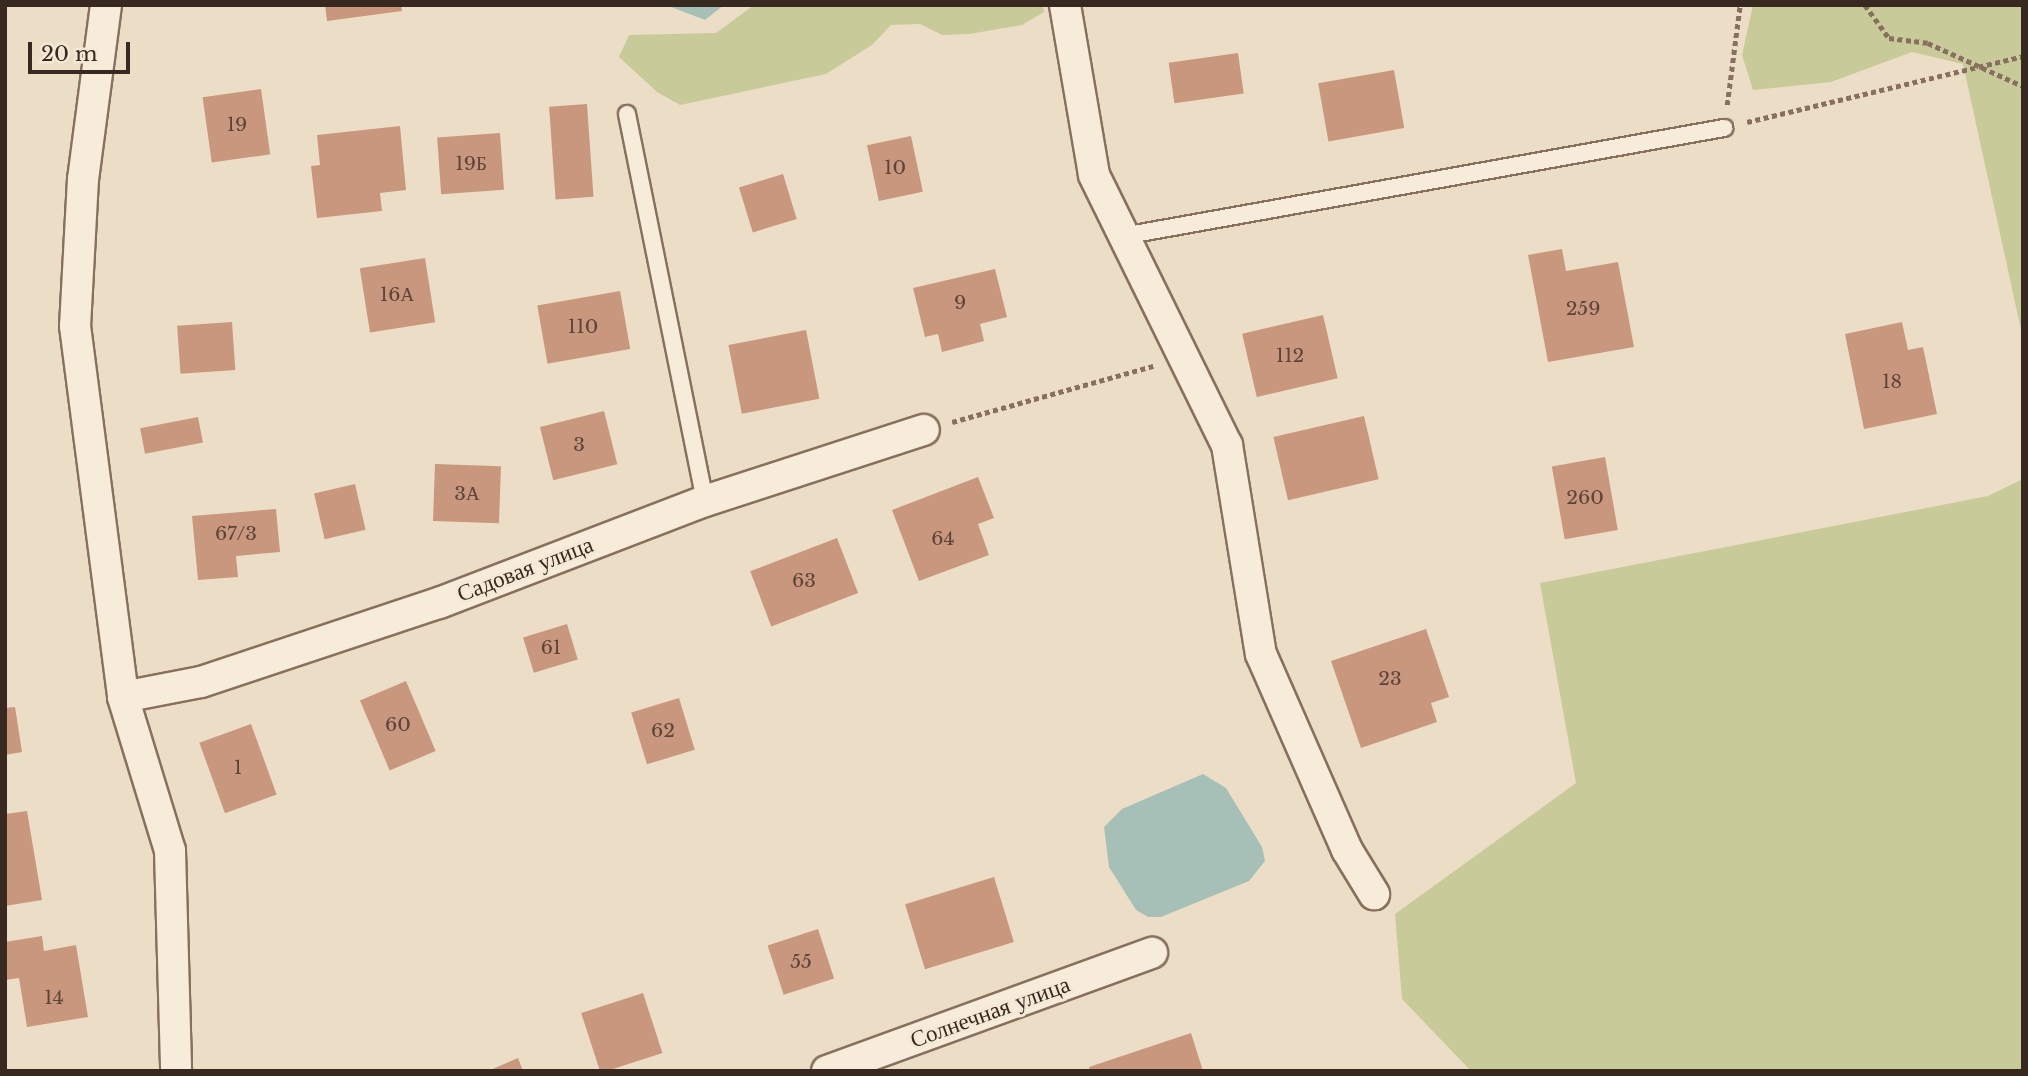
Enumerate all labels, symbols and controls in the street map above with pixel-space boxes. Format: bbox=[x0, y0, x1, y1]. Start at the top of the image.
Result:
scale bar bbox=[32, 28, 133, 72]
text: 20 m bbox=[41, 41, 98, 67]
house number: 19 bbox=[227, 114, 247, 136]
house number: 19Б bbox=[455, 153, 487, 175]
house number: 10 bbox=[884, 157, 906, 179]
house number: 16А bbox=[380, 284, 414, 306]
house number: 9 bbox=[954, 292, 966, 314]
house number: 259 bbox=[1566, 298, 1600, 320]
house number: 110 bbox=[568, 316, 598, 338]
house number: 112 bbox=[1276, 345, 1304, 367]
house number: 18 bbox=[1882, 371, 1902, 393]
house number: 3 bbox=[573, 434, 585, 456]
house number: 3А bbox=[454, 483, 480, 505]
house number: 260 bbox=[1566, 487, 1604, 509]
house number: 67/3 bbox=[215, 523, 257, 545]
house number: 64 bbox=[931, 528, 955, 550]
street label: Садовая улица bbox=[453, 530, 597, 608]
house number: 63 bbox=[792, 570, 816, 592]
house number: 61 bbox=[541, 637, 561, 659]
house number: 23 bbox=[1378, 668, 1402, 690]
house number: 60 bbox=[385, 714, 411, 736]
house number: 62 bbox=[651, 720, 675, 742]
house number: 1 bbox=[234, 757, 242, 779]
house number: 55 bbox=[790, 951, 812, 973]
street label: Солнечная улица bbox=[906, 970, 1074, 1054]
house number: 14 bbox=[44, 987, 64, 1009]

